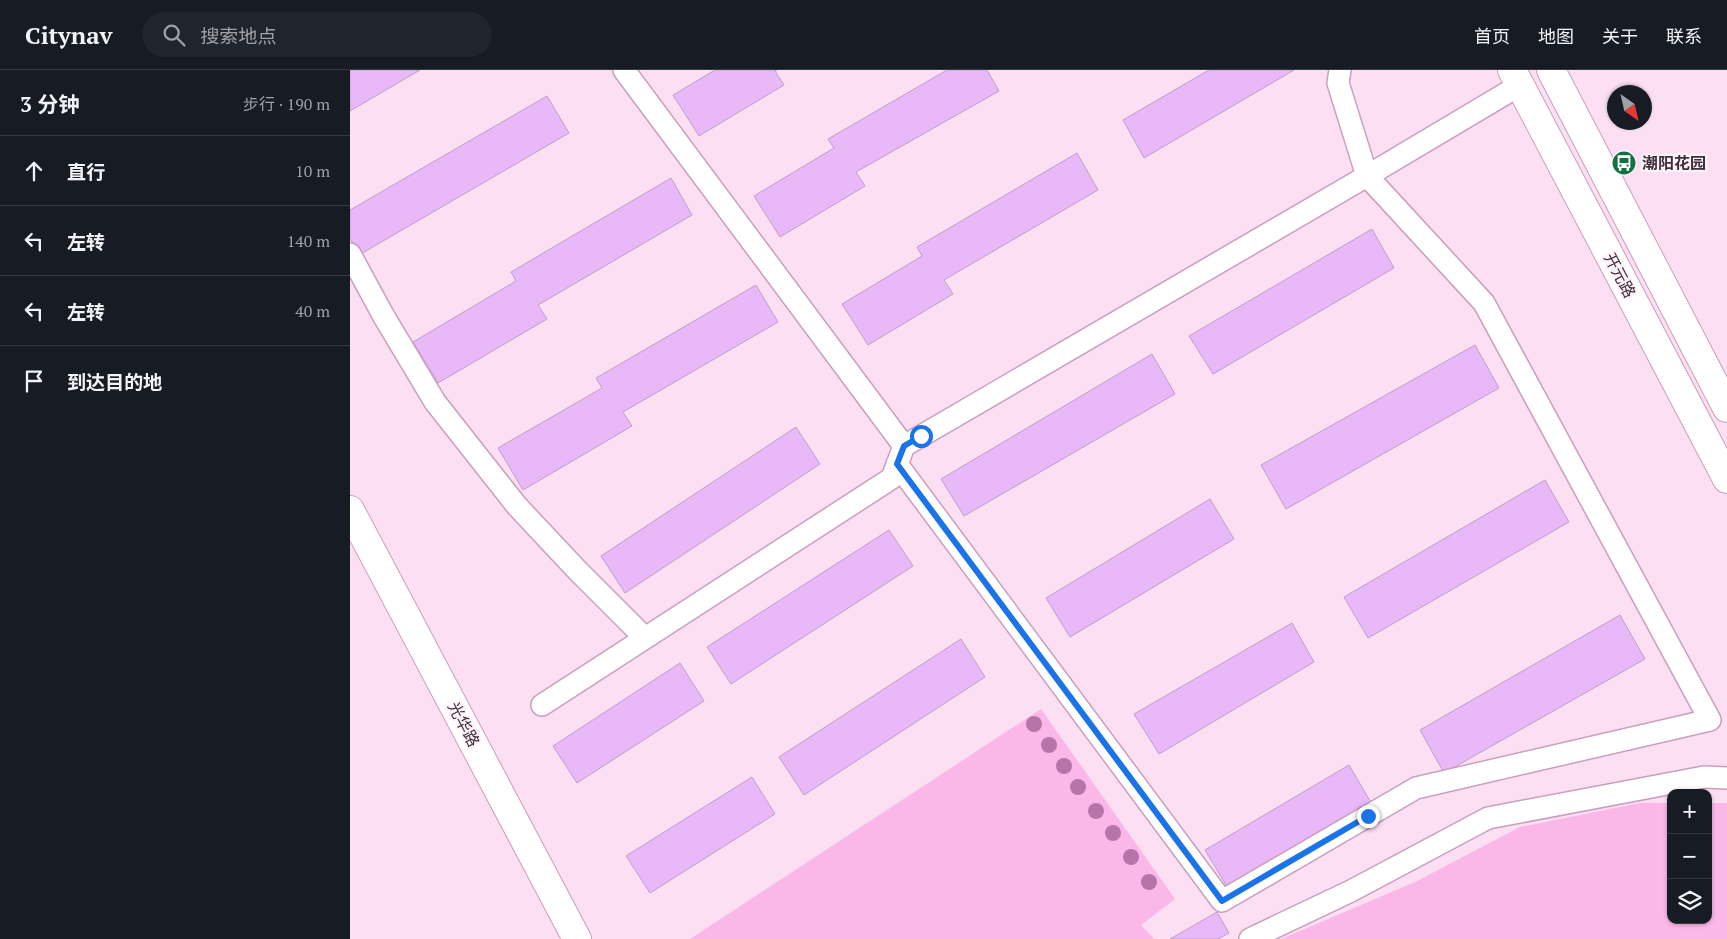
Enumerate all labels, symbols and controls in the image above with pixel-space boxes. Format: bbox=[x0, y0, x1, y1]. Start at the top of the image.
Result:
search box bbox=[142, 12, 492, 57]
text: Citynav bbox=[25, 19, 112, 51]
icon: search bbox=[160, 21, 188, 49]
text: 搜索地点 bbox=[200, 23, 277, 48]
text: 首页 bbox=[1474, 24, 1510, 48]
text: 地图 bbox=[1538, 24, 1574, 48]
text: 关于 bbox=[1602, 24, 1638, 48]
text: 联系 bbox=[1666, 24, 1702, 48]
north arrow bbox=[1607, 85, 1652, 130]
text: 3 分钟 bbox=[20, 90, 80, 118]
text: 步行 · 190 m bbox=[243, 93, 330, 115]
bus stop icon: 潮阳花园 bbox=[1611, 150, 1637, 176]
place label: 潮阳花园 bbox=[1642, 152, 1706, 174]
icon: ahead bbox=[20, 157, 48, 185]
text: 直行 bbox=[67, 159, 105, 184]
text: 10 m bbox=[295, 160, 330, 182]
icon: left bbox=[20, 227, 48, 255]
text: 左转 bbox=[67, 229, 105, 254]
text: 140 m bbox=[287, 230, 330, 252]
street label: 开元路 bbox=[1599, 249, 1641, 301]
icon: left bbox=[20, 297, 48, 325]
text: 左转 bbox=[67, 299, 105, 324]
text: 40 m bbox=[295, 300, 330, 322]
icon: arrive bbox=[20, 367, 48, 395]
text: 到达目的地 bbox=[67, 369, 162, 394]
route start bbox=[910, 425, 933, 448]
street label: 光华路 bbox=[443, 698, 485, 750]
map controls bbox=[1667, 789, 1712, 924]
button: + bbox=[1667, 789, 1712, 834]
route end bbox=[1357, 805, 1380, 828]
button: − bbox=[1667, 834, 1712, 879]
button: layers bbox=[1667, 879, 1712, 924]

